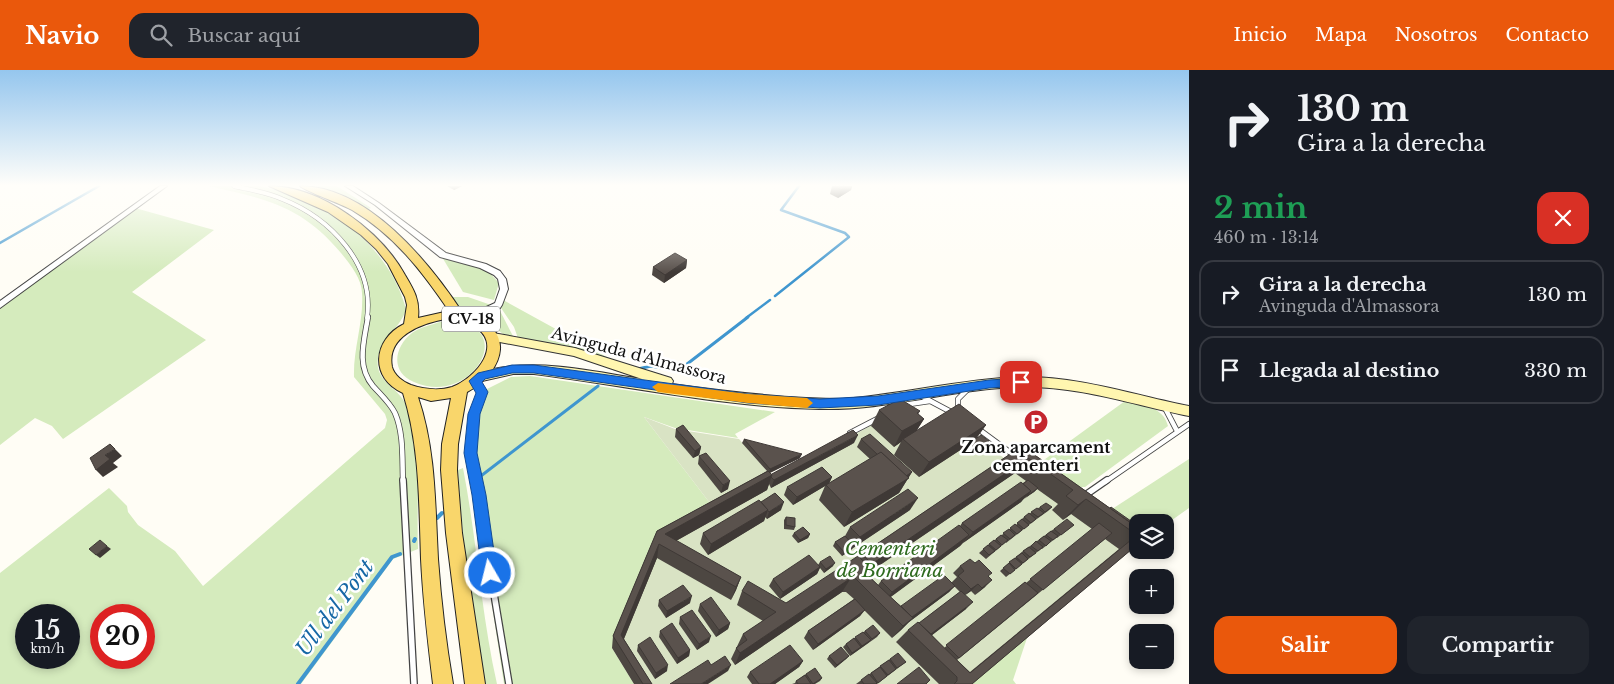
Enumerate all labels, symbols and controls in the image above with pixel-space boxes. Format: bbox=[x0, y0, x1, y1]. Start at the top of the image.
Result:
search box bbox=[129, 13, 479, 58]
text: Navio bbox=[25, 21, 99, 50]
icon: search bbox=[147, 21, 175, 49]
text: Buscar aquí bbox=[187, 24, 300, 47]
text: Inicio bbox=[1233, 24, 1287, 46]
text: Mapa bbox=[1315, 24, 1367, 46]
text: Nosotros bbox=[1395, 24, 1477, 46]
text: Contacto bbox=[1505, 24, 1589, 46]
text: 130 m bbox=[1297, 87, 1409, 130]
icon: right bbox=[1214, 90, 1279, 155]
text: Gira a la derecha bbox=[1297, 130, 1486, 157]
text: 2 min bbox=[1214, 189, 1307, 226]
button: close bbox=[1537, 192, 1589, 244]
text: 460 m · 13:14 bbox=[1214, 227, 1319, 247]
text: Gira a la derecha bbox=[1259, 273, 1427, 296]
icon: right bbox=[1216, 280, 1244, 308]
text: 130 m bbox=[1527, 283, 1587, 306]
text: Avinguda d'Almassora bbox=[1259, 296, 1439, 316]
road number: CV-18 bbox=[442, 306, 500, 332]
street label: Avinguda d'Almassora bbox=[548, 322, 729, 388]
icon: arrive bbox=[1216, 356, 1244, 384]
text: Llegada al destino bbox=[1259, 359, 1439, 382]
text: 330 m bbox=[1524, 359, 1587, 382]
pin bbox=[1000, 361, 1042, 403]
icon: arrive bbox=[1007, 368, 1035, 396]
parking icon: Zona aparcament cementeri bbox=[1023, 409, 1049, 435]
place label: Zona aparcament cementeri bbox=[962, 437, 1111, 475]
map controls bbox=[1129, 514, 1174, 669]
button: layers bbox=[1129, 514, 1174, 559]
park label: Cementeri de Borriana bbox=[837, 537, 943, 582]
position arrow bbox=[463, 546, 515, 598]
water label: Ull del Pont bbox=[290, 554, 380, 661]
button: + bbox=[1129, 569, 1174, 614]
speed limit sign: 20 bbox=[90, 604, 155, 669]
text: 15 bbox=[35, 615, 60, 646]
button: Salir bbox=[1214, 616, 1397, 674]
button: Compartir bbox=[1407, 616, 1589, 674]
button: − bbox=[1129, 624, 1174, 669]
text: km/h bbox=[30, 641, 65, 656]

